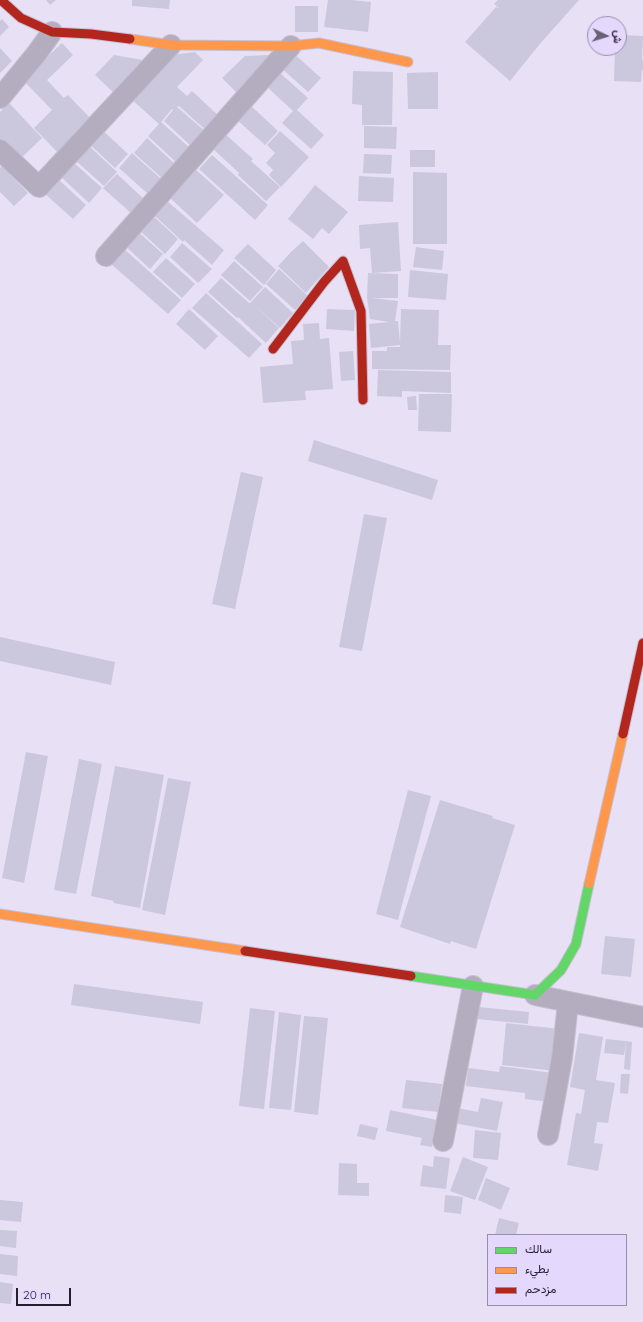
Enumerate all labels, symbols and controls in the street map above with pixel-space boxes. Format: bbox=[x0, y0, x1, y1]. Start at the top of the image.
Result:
north arrow bbox=[587, 16, 627, 56]
text: ش bbox=[611, 30, 625, 44]
legend bbox=[487, 1234, 627, 1306]
text: سالك bbox=[525, 1241, 552, 1256]
text: بطيء bbox=[525, 1261, 549, 1276]
scale bar bbox=[18, 1280, 73, 1306]
text: مزدحم bbox=[525, 1281, 556, 1296]
text: 20 m bbox=[23, 1287, 51, 1302]

